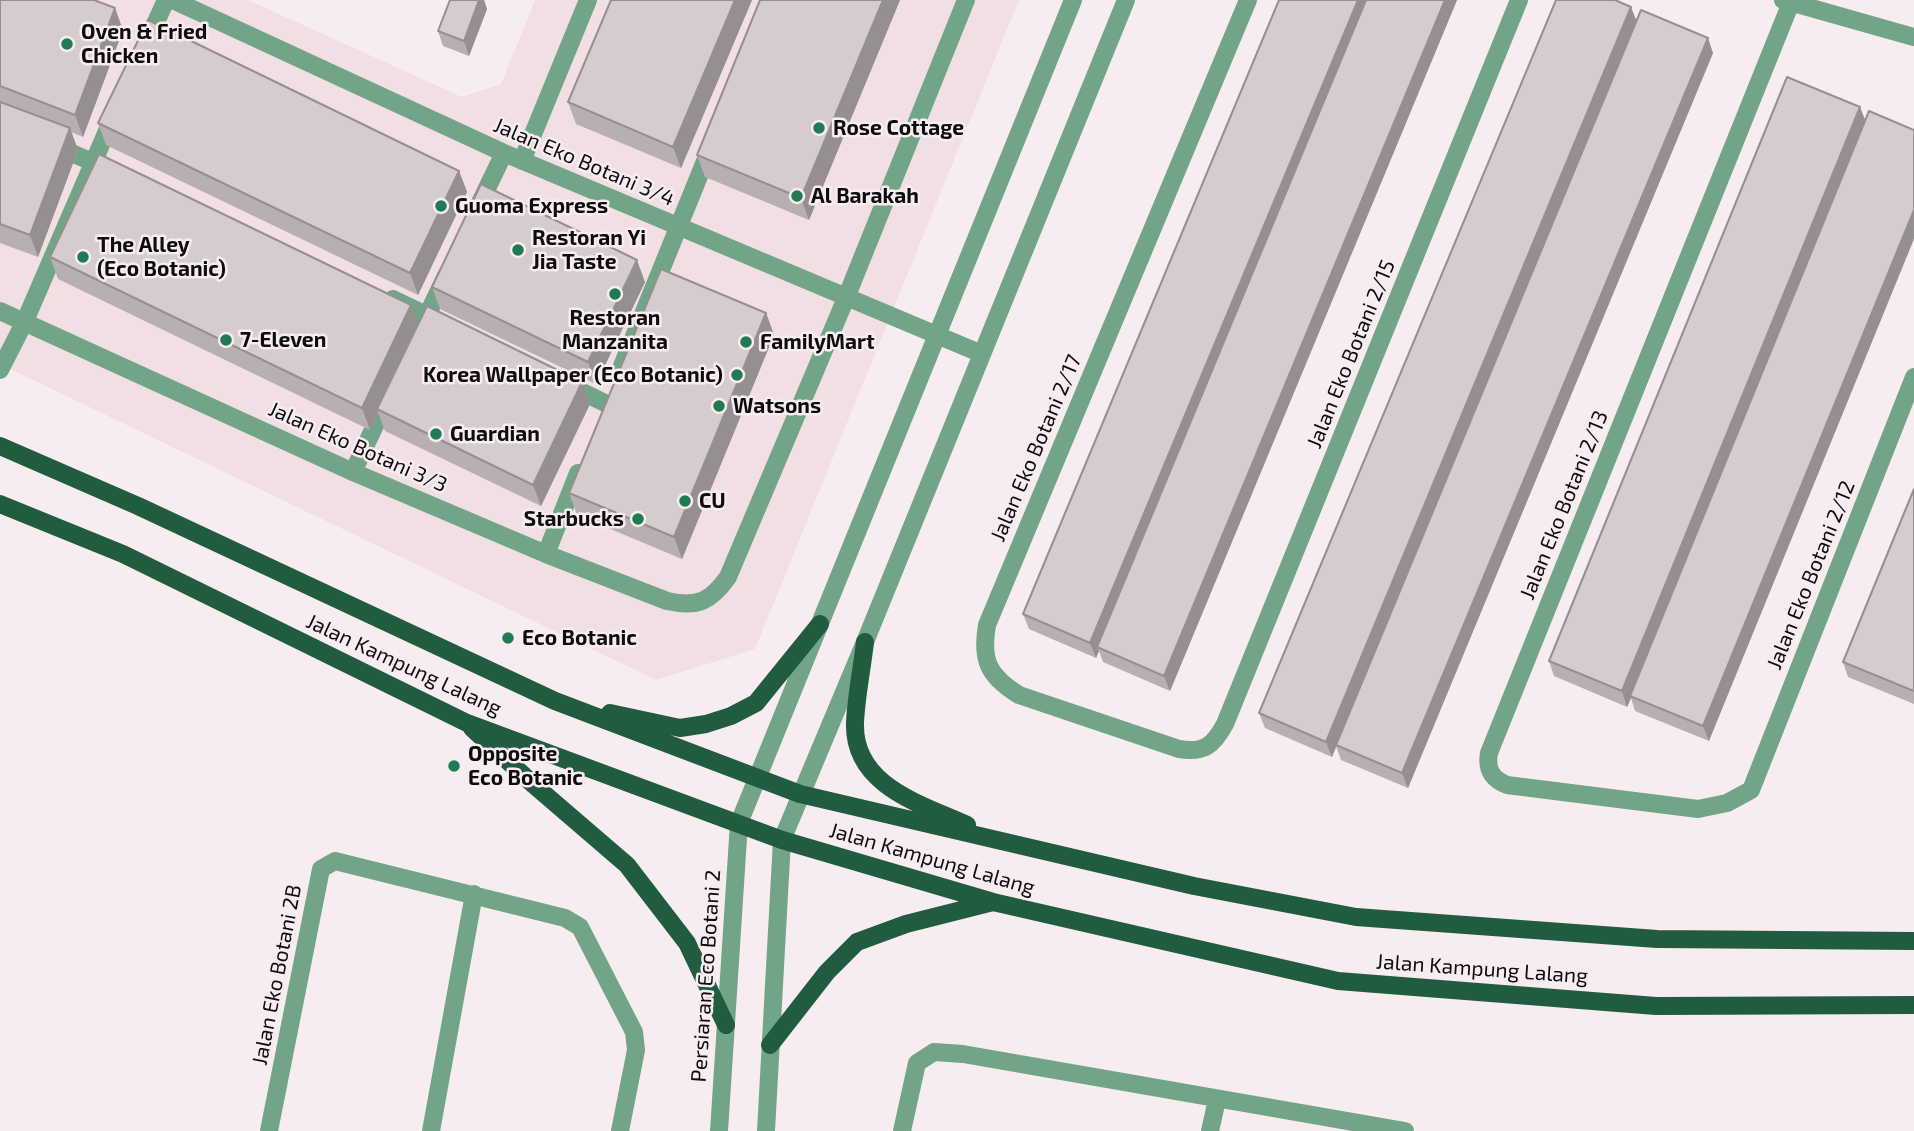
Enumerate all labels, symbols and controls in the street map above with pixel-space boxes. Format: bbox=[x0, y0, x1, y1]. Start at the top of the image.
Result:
place label: Oven & Fried Chicken bbox=[81, 19, 207, 69]
marker: Oven & Fried Chicken bbox=[59, 36, 75, 52]
street label: Jalan Eko Botani 3/4 bbox=[490, 112, 678, 212]
place label: Rose Cottage bbox=[833, 115, 964, 141]
marker: Rose Cottage bbox=[811, 120, 827, 136]
place label: Al Barakah bbox=[811, 183, 919, 209]
marker: Al Barakah bbox=[789, 188, 805, 204]
place label: Guoma Express bbox=[455, 193, 608, 219]
marker: Guoma Express bbox=[433, 198, 449, 214]
place label: Restoran Yi Jia Taste bbox=[532, 225, 646, 275]
place label: The Alley (Eco Botanic) bbox=[97, 232, 226, 282]
marker: Restoran Yi Jia Taste bbox=[510, 242, 526, 258]
marker: The Alley (Eco Botanic) bbox=[75, 249, 91, 265]
street label: Jalan Eko Botani 2/15 bbox=[1302, 256, 1400, 452]
marker: Restoran Manzanita bbox=[607, 286, 623, 302]
place label: Restoran Manzanita bbox=[562, 305, 668, 355]
place label: 7-Eleven bbox=[240, 327, 326, 353]
place label: FamilyMart bbox=[760, 329, 875, 355]
marker: 7-Eleven bbox=[218, 332, 234, 348]
marker: FamilyMart bbox=[738, 334, 754, 350]
street label: Jalan Eko Botani 2/17 bbox=[985, 351, 1087, 545]
place label: Korea Wallpaper (Eco Botanic) bbox=[423, 362, 723, 388]
marker: Korea Wallpaper (Eco Botanic) bbox=[729, 367, 745, 383]
place label: Watsons bbox=[733, 393, 821, 419]
street label: Jalan Eko Botani 3/3 bbox=[265, 396, 451, 498]
marker: Watsons bbox=[711, 398, 727, 414]
street label: Jalan Eko Botani 2/13 bbox=[1515, 407, 1613, 603]
place label: Guardian bbox=[450, 421, 540, 447]
marker: Guardian bbox=[428, 426, 444, 442]
street label: Jalan Eko Botani 2/12 bbox=[1762, 477, 1860, 673]
place label: CU bbox=[699, 488, 726, 514]
marker: CU bbox=[677, 493, 693, 509]
place label: Starbucks bbox=[524, 506, 624, 532]
marker: Starbucks bbox=[630, 511, 646, 527]
street label: Jalan Kampung Lalang bbox=[302, 609, 506, 721]
place label: Eco Botanic bbox=[522, 625, 637, 651]
marker: Eco Botanic bbox=[500, 630, 516, 646]
place label: Opposite Eco Botanic bbox=[468, 741, 583, 791]
marker: Opposite Eco Botanic bbox=[446, 758, 462, 774]
street label: Jalan Kampung Lalang bbox=[826, 818, 1038, 900]
street label: Persiaran Eco Botani 2 bbox=[686, 869, 726, 1083]
street label: Jalan Eko Botani 2B bbox=[247, 883, 307, 1067]
street label: Jalan Kampung Lalang bbox=[1375, 949, 1589, 989]

